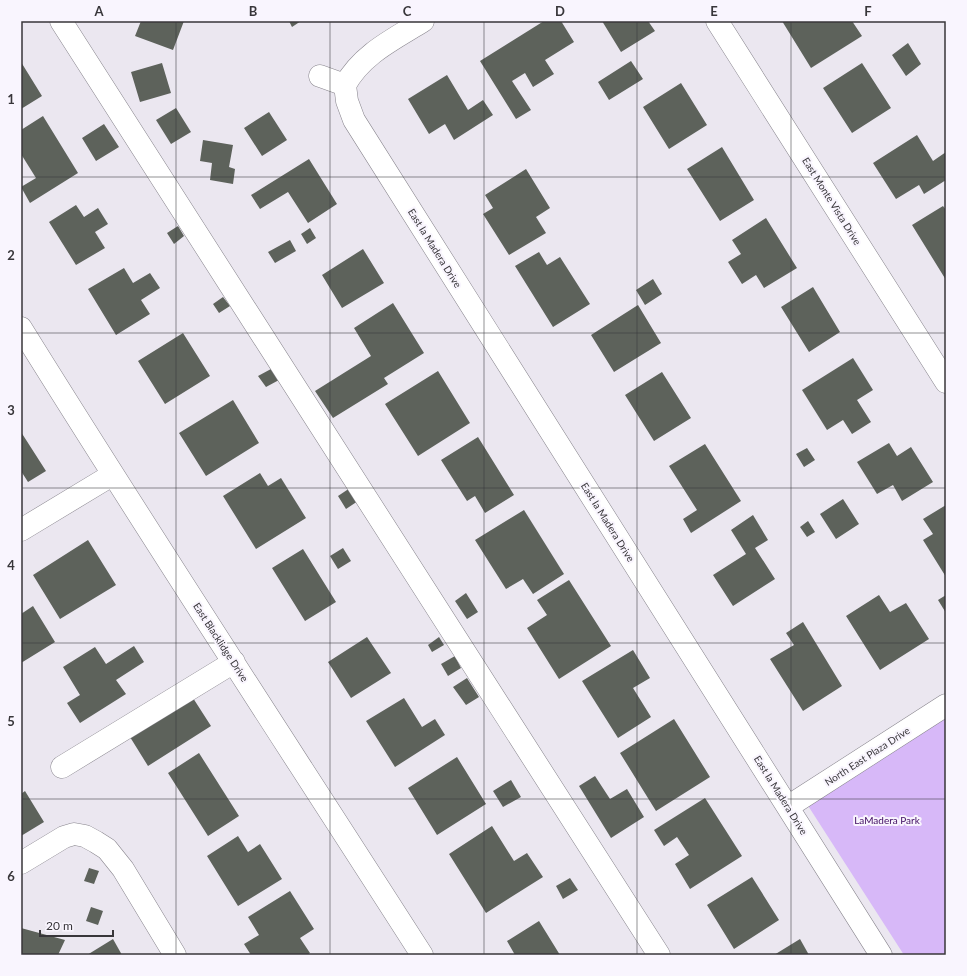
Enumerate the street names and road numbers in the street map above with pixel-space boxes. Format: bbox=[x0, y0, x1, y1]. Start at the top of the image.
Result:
street label: East Monte Vista Drive bbox=[800, 155, 864, 247]
street label: East la Madera Drive bbox=[406, 206, 464, 290]
street label: East la Madera Drive bbox=[579, 480, 637, 564]
street label: East Blacklidge Drive bbox=[191, 600, 251, 684]
street label: North East Plaza Drive bbox=[822, 724, 912, 788]
street label: East la Madera Drive bbox=[752, 753, 810, 837]

